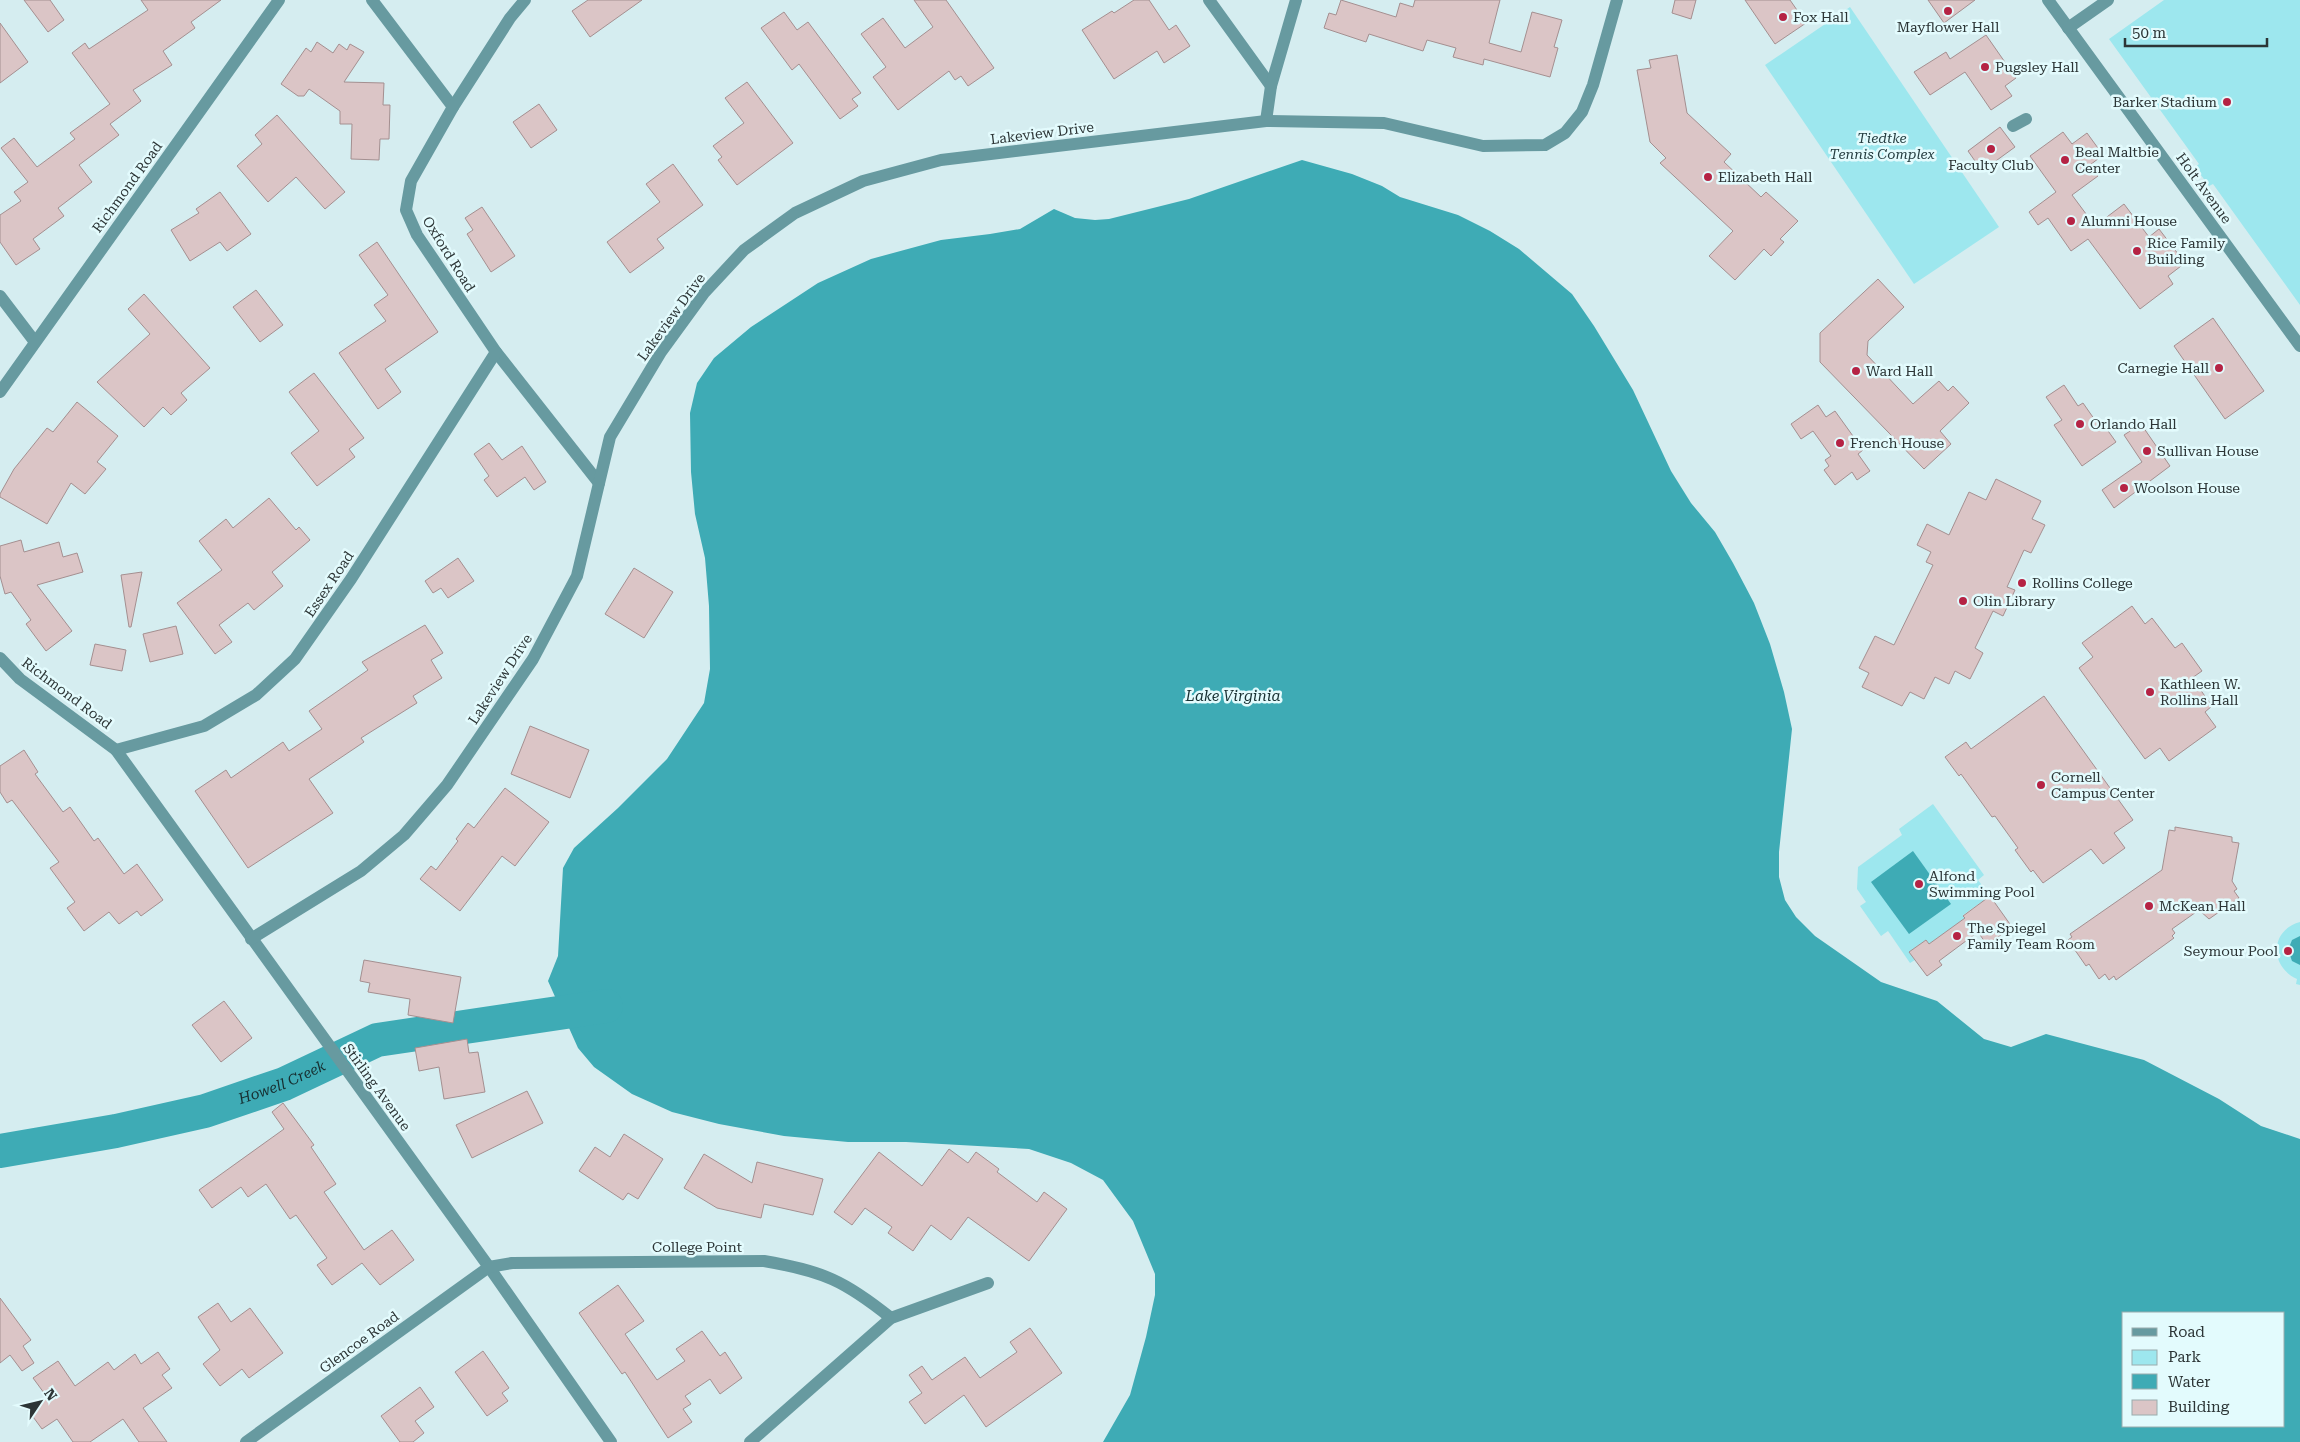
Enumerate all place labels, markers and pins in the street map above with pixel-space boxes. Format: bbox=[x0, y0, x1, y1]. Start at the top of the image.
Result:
marker: Mayflower Hall bbox=[1942, 5, 1954, 17]
place label: Fox Hall bbox=[1793, 9, 1849, 25]
marker: Fox Hall bbox=[1777, 11, 1789, 23]
place label: Mayflower Hall bbox=[1897, 19, 2000, 35]
place label: Pugsley Hall bbox=[1995, 59, 2080, 75]
marker: Pugsley Hall bbox=[1979, 61, 1991, 73]
place label: Barker Stadium bbox=[2113, 94, 2217, 110]
marker: Barker Stadium bbox=[2221, 96, 2233, 108]
marker: Faculty Club bbox=[1985, 143, 1997, 155]
place label: Beal Maltbie Center bbox=[2075, 144, 2159, 176]
marker: Beal Maltbie Center bbox=[2059, 154, 2071, 166]
place label: Faculty Club bbox=[1948, 157, 2034, 173]
place label: Elizabeth Hall bbox=[1718, 169, 1813, 185]
marker: Elizabeth Hall bbox=[1702, 171, 1714, 183]
place label: Alumni House bbox=[2081, 213, 2177, 229]
marker: Alumni House bbox=[2065, 215, 2077, 227]
place label: Rice Family Building bbox=[2147, 235, 2226, 267]
marker: Rice Family Building bbox=[2131, 245, 2143, 257]
place label: Carnegie Hall bbox=[2118, 360, 2210, 376]
marker: Carnegie Hall bbox=[2213, 362, 2225, 374]
place label: Ward Hall bbox=[1866, 363, 1934, 379]
marker: Ward Hall bbox=[1850, 365, 1862, 377]
place label: Orlando Hall bbox=[2090, 416, 2177, 432]
marker: Orlando Hall bbox=[2074, 418, 2086, 430]
place label: French House bbox=[1850, 435, 1944, 451]
marker: French House bbox=[1834, 437, 1846, 449]
place label: Sullivan House bbox=[2157, 443, 2259, 459]
marker: Sullivan House bbox=[2141, 445, 2153, 457]
place label: Woolson House bbox=[2134, 480, 2240, 496]
marker: Woolson House bbox=[2118, 482, 2130, 494]
place label: Rollins College bbox=[2032, 575, 2133, 591]
marker: Rollins College bbox=[2016, 577, 2028, 589]
place label: Olin Library bbox=[1973, 593, 2056, 609]
marker: Olin Library bbox=[1957, 595, 1969, 607]
place label: Kathleen W. Rollins Hall bbox=[2160, 676, 2241, 708]
marker: Kathleen W. Rollins Hall bbox=[2144, 686, 2156, 698]
place label: Cornell Campus Center bbox=[2051, 769, 2155, 801]
marker: Cornell Campus Center bbox=[2035, 779, 2047, 791]
place label: Alfond Swimming Pool bbox=[1929, 868, 2035, 900]
marker: Alfond Swimming Pool bbox=[1913, 878, 1925, 890]
place label: McKean Hall bbox=[2159, 898, 2246, 914]
marker: McKean Hall bbox=[2143, 900, 2155, 912]
place label: The Spiegel Family Team Room bbox=[1967, 920, 2095, 952]
marker: The Spiegel Family Team Room bbox=[1951, 930, 1963, 942]
place label: Seymour Pool bbox=[2184, 943, 2279, 959]
marker: Seymour Pool bbox=[2282, 945, 2294, 957]

